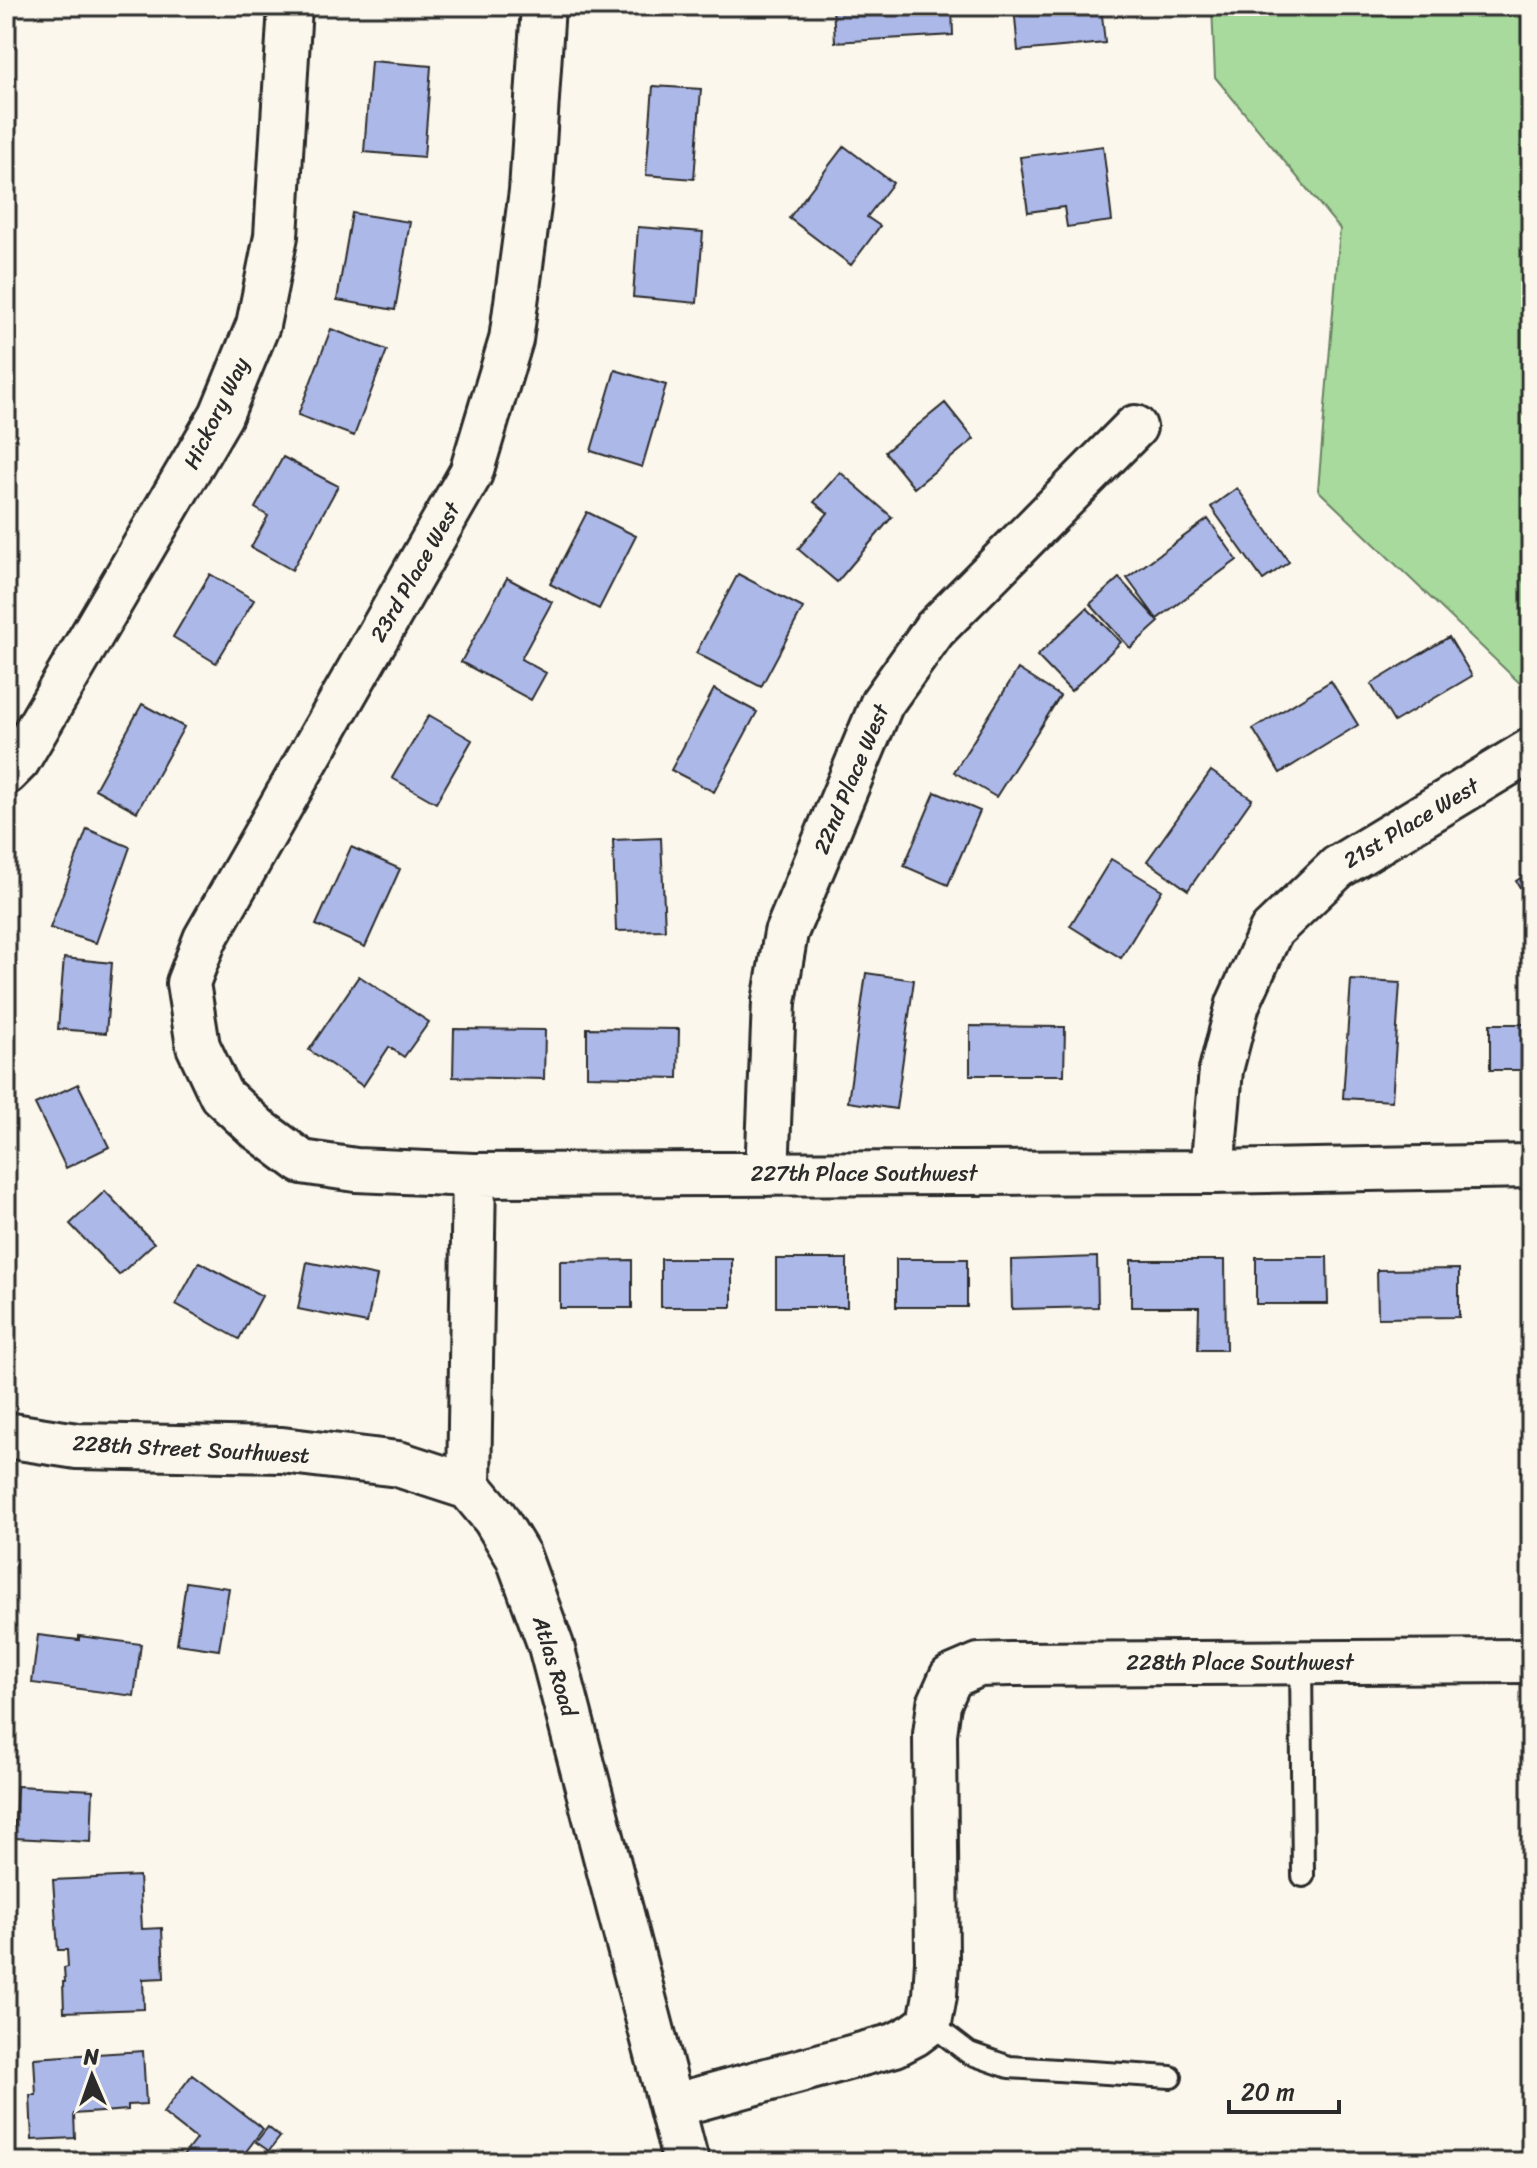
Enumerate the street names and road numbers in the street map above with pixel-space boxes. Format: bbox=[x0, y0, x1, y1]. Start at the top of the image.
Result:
street label: Hickory Way bbox=[172, 350, 260, 476]
street label: 23rd Place West bbox=[359, 493, 472, 650]
street label: 22nd Place West bbox=[802, 697, 901, 860]
street label: 21st Place West bbox=[1335, 766, 1488, 879]
street label: 227th Place Southwest bbox=[751, 1154, 978, 1193]
street label: 228th Street Southwest bbox=[72, 1423, 311, 1475]
street label: Atlas Road bbox=[521, 1610, 589, 1722]
street label: 228th Place Southwest bbox=[1126, 1643, 1355, 1682]

